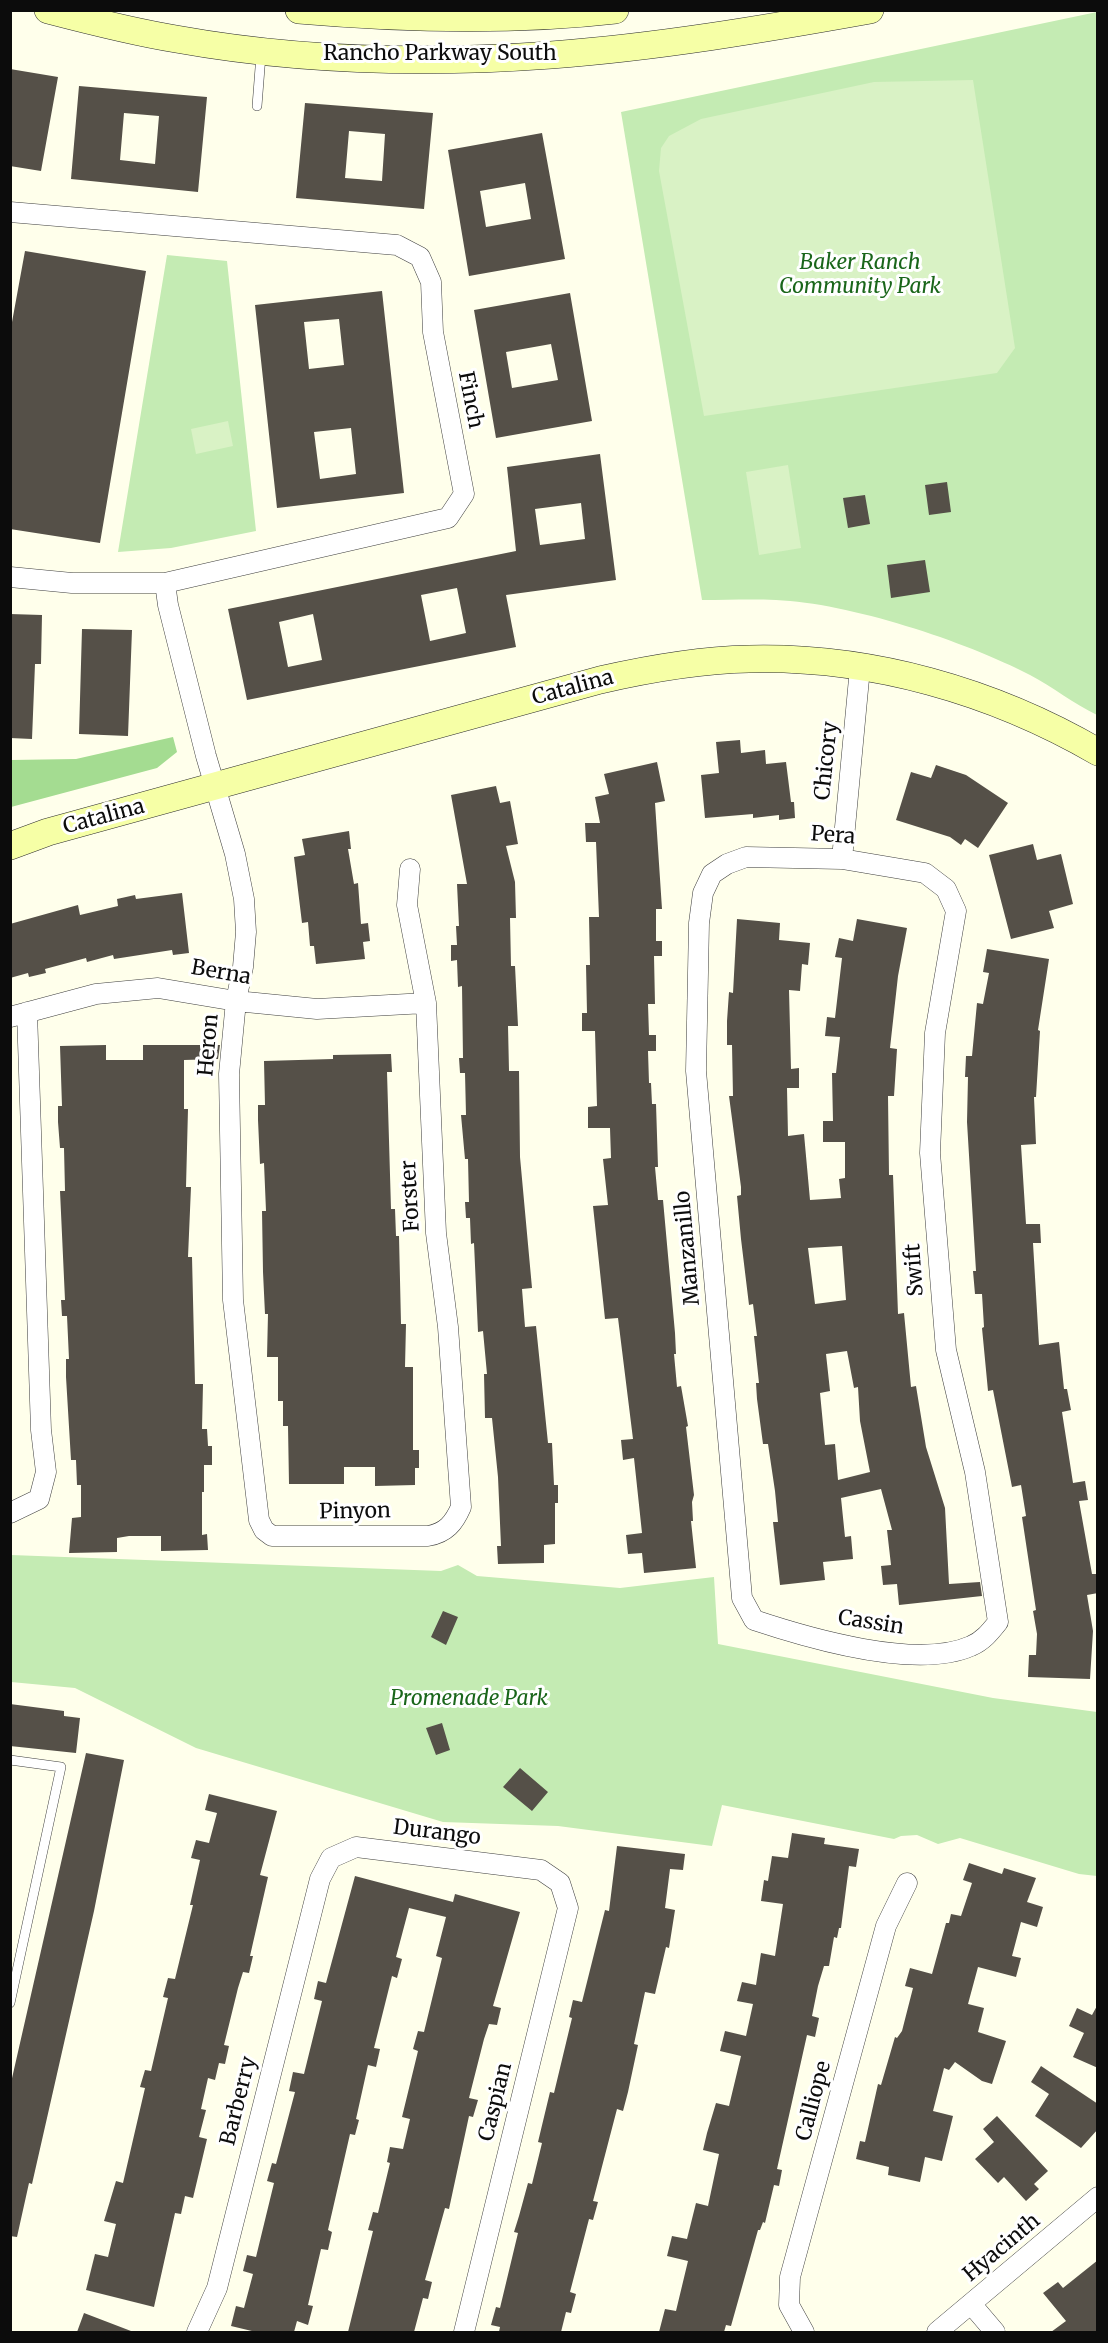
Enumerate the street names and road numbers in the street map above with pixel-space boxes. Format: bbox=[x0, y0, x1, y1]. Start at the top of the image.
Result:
street label: Rancho Parkway South bbox=[323, 41, 557, 67]
street label: Finch bbox=[452, 369, 488, 431]
street label: Catalina bbox=[530, 665, 616, 711]
street label: Chicory bbox=[810, 721, 844, 801]
street label: Catalina bbox=[61, 794, 147, 840]
street label: Pera bbox=[810, 822, 856, 850]
street label: Berna bbox=[189, 955, 253, 991]
street label: Heron bbox=[194, 1013, 224, 1077]
street label: Forster bbox=[397, 1159, 425, 1233]
street label: Manzanillo bbox=[670, 1190, 706, 1306]
street label: Swift bbox=[901, 1243, 929, 1297]
street label: Pinyon bbox=[319, 1499, 391, 1525]
street label: Cassin bbox=[836, 1605, 906, 1641]
street label: Durango bbox=[392, 1815, 482, 1851]
street label: Barberry bbox=[216, 2054, 262, 2148]
street label: Calliope bbox=[791, 2058, 837, 2144]
street label: Caspian bbox=[474, 2060, 518, 2144]
street label: Hyacinth bbox=[958, 2209, 1046, 2287]

